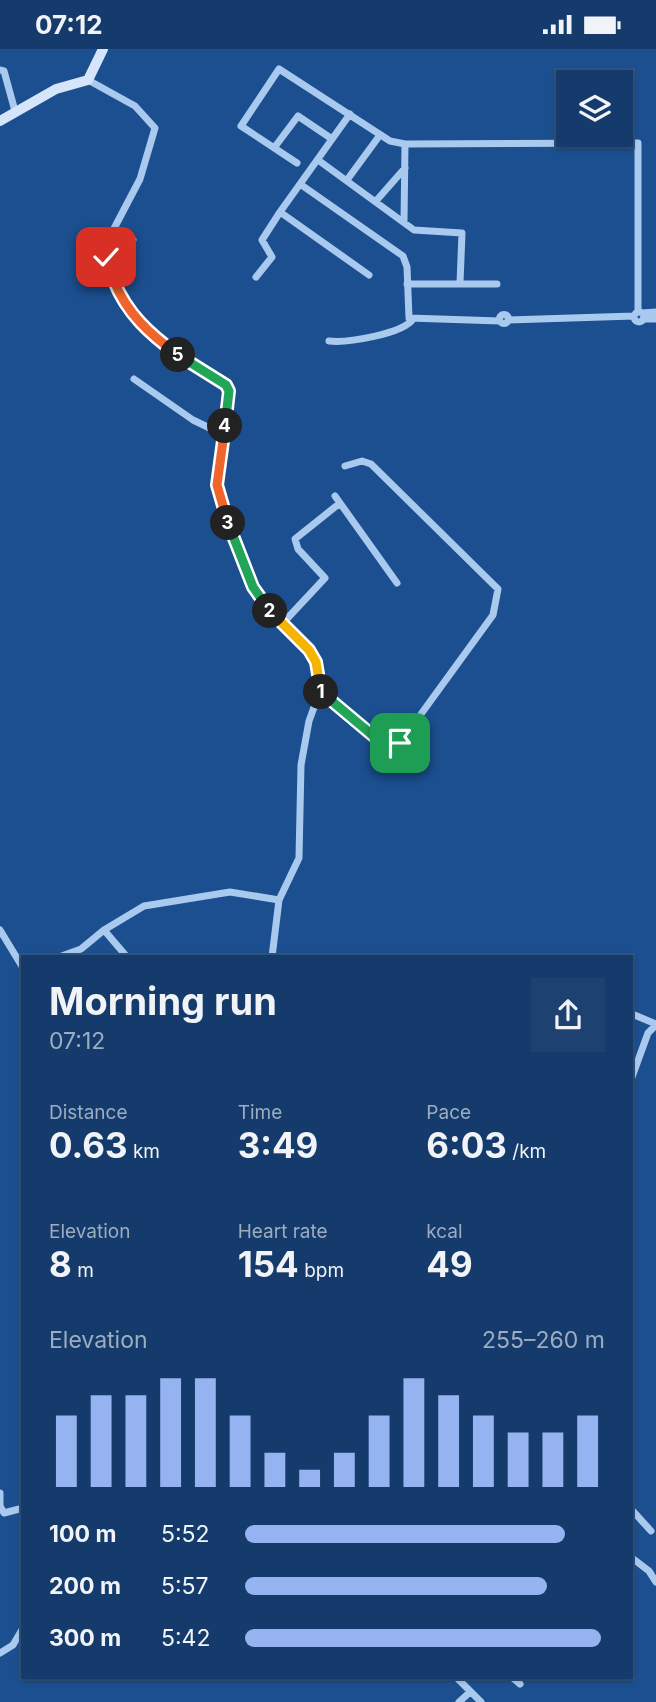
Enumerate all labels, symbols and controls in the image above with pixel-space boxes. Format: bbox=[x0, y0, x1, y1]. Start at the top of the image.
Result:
text: 07:12 bbox=[35, 9, 103, 40]
map controls bbox=[556, 70, 633, 147]
button: layers bbox=[556, 70, 633, 147]
pin bbox=[76, 227, 136, 287]
icon: check bbox=[87, 238, 125, 276]
pin: 5 bbox=[160, 337, 196, 373]
text: 5 bbox=[171, 343, 184, 366]
pin: 4 bbox=[208, 409, 243, 443]
text: 4 bbox=[218, 414, 231, 437]
pin: 3 bbox=[210, 505, 246, 540]
text: 3 bbox=[221, 511, 234, 534]
pin: 2 bbox=[252, 593, 288, 629]
text: 2 bbox=[264, 599, 275, 622]
pin: 1 bbox=[304, 675, 338, 709]
text: 1 bbox=[316, 680, 325, 703]
pin bbox=[370, 713, 430, 773]
icon: arrive bbox=[381, 724, 419, 762]
text: Morning run bbox=[49, 978, 277, 1024]
button: share bbox=[531, 978, 605, 1052]
text: 07:12 bbox=[49, 1027, 105, 1055]
text: Distance bbox=[49, 1101, 127, 1124]
text: Time bbox=[238, 1101, 282, 1124]
text: Pace bbox=[426, 1101, 471, 1124]
text: 0.63 bbox=[49, 1124, 128, 1166]
text: 3:49 bbox=[238, 1124, 318, 1166]
text: 6:03 bbox=[426, 1124, 507, 1166]
text: km bbox=[128, 1140, 160, 1163]
text: /km bbox=[507, 1140, 546, 1163]
text: Elevation bbox=[49, 1220, 130, 1243]
text: Heart rate bbox=[238, 1220, 328, 1243]
text: kcal bbox=[426, 1220, 463, 1243]
text: 8 bbox=[49, 1243, 72, 1285]
text: 154 bbox=[238, 1243, 299, 1285]
text: 49 bbox=[426, 1243, 473, 1285]
text: m bbox=[72, 1259, 94, 1282]
text: bpm bbox=[299, 1259, 344, 1282]
text: Elevation bbox=[49, 1326, 148, 1354]
text: 255–260 m bbox=[482, 1326, 605, 1354]
text: 100 m bbox=[49, 1520, 116, 1548]
text: 5:52 bbox=[161, 1520, 210, 1548]
text: 200 m bbox=[49, 1572, 121, 1600]
text: 5:57 bbox=[161, 1572, 209, 1600]
text: 300 m bbox=[49, 1624, 121, 1652]
text: 5:42 bbox=[161, 1624, 211, 1652]

